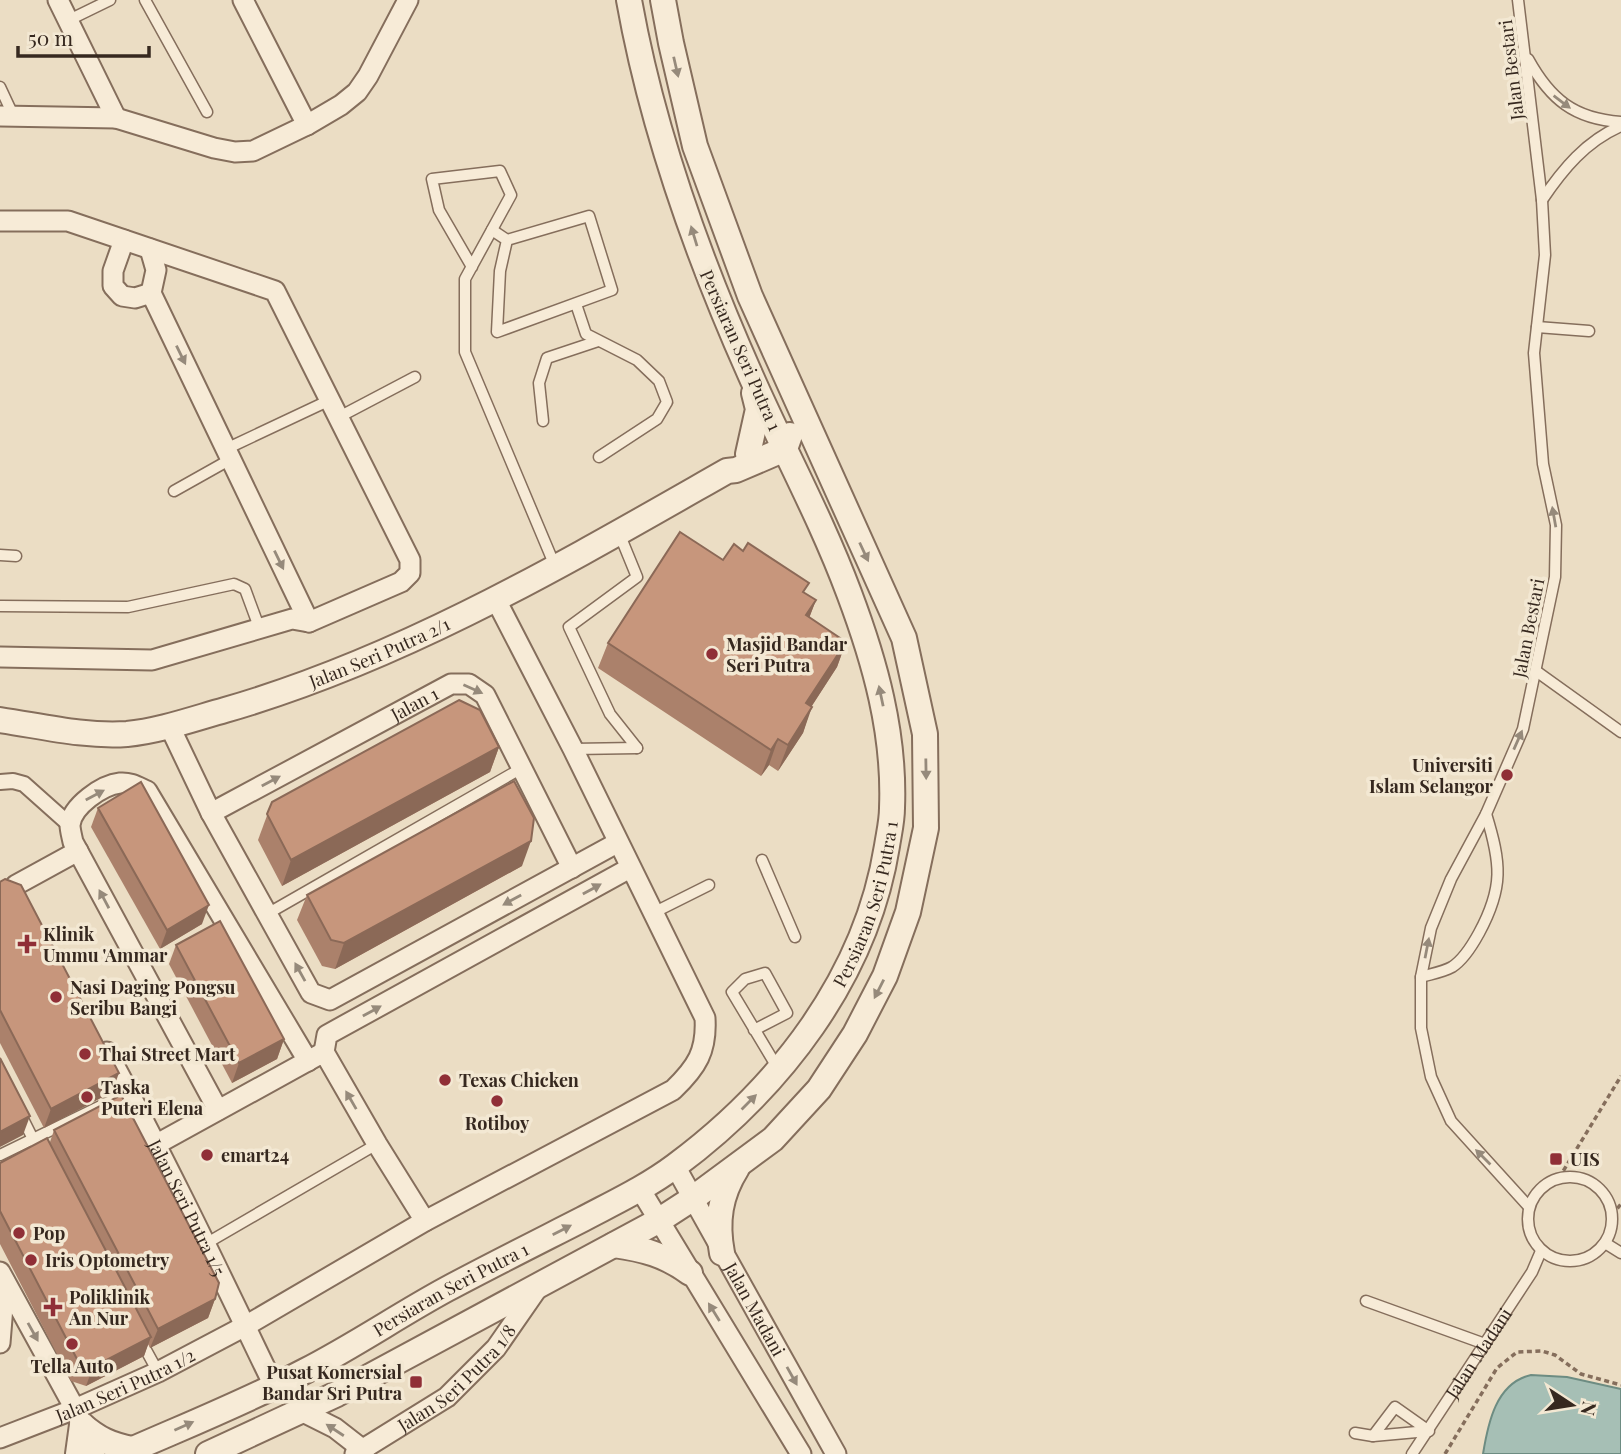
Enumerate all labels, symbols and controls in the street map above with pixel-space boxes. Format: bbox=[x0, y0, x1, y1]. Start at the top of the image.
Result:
scale bar bbox=[18, 14, 149, 58]
street label: Jalan Bestari bbox=[1493, 19, 1529, 122]
text: 50 m bbox=[28, 23, 74, 51]
one-way arrow bbox=[671, 56, 682, 78]
one-way arrow bbox=[1553, 95, 1572, 109]
one-way arrow bbox=[688, 225, 699, 246]
street label: Persiaran Seri Putra 1 bbox=[695, 266, 787, 435]
one-way arrow bbox=[175, 345, 186, 365]
one-way arrow bbox=[1548, 506, 1559, 528]
one-way arrow bbox=[858, 542, 870, 562]
one-way arrow bbox=[273, 550, 285, 570]
street label: Jalan Bestari bbox=[1506, 576, 1549, 681]
street label: Jalan Seri Putra 2/1 bbox=[305, 611, 454, 694]
place label: Masjid Bandar Seri Putra bbox=[726, 632, 848, 677]
marker: Masjid Bandar Seri Putra bbox=[704, 646, 720, 662]
street label: Jalan 1 bbox=[386, 681, 443, 727]
one-way arrow bbox=[463, 683, 483, 695]
one-way arrow bbox=[875, 685, 886, 707]
one-way arrow bbox=[1513, 729, 1524, 750]
place label: Universiti Islam Selangor bbox=[1369, 753, 1494, 798]
one-way arrow bbox=[920, 758, 932, 780]
marker: Universiti Islam Selangor bbox=[1499, 767, 1515, 783]
one-way arrow bbox=[261, 775, 281, 787]
one-way arrow bbox=[85, 789, 104, 801]
street label: Persiaran Seri Putra 1 bbox=[827, 819, 903, 991]
one-way arrow bbox=[583, 883, 602, 895]
one-way arrow bbox=[98, 889, 109, 909]
one-way arrow bbox=[502, 894, 522, 906]
place label: Klinik Ummu 'Ammar bbox=[43, 922, 168, 967]
marker: Klinik Ummu 'Ammar bbox=[17, 934, 37, 954]
one-way arrow bbox=[1422, 937, 1433, 959]
one-way arrow bbox=[294, 962, 306, 982]
place label: Nasi Daging Pongsu Seribu Bangi bbox=[70, 975, 235, 1020]
one-way arrow bbox=[873, 979, 884, 999]
marker: Nasi Daging Pongsu Seribu Bangi bbox=[48, 989, 64, 1005]
one-way arrow bbox=[362, 1005, 381, 1017]
place label: Thai Street Mart bbox=[99, 1042, 236, 1066]
marker: Thai Street Mart bbox=[77, 1046, 93, 1062]
place label: Texas Chicken bbox=[459, 1068, 579, 1092]
marker: Texas Chicken bbox=[437, 1072, 453, 1088]
place label: Taska Puteri Elena bbox=[101, 1075, 204, 1120]
marker: Taska Puteri Elena bbox=[79, 1089, 95, 1105]
one-way arrow bbox=[345, 1090, 357, 1109]
marker: Rotiboy bbox=[489, 1093, 505, 1109]
one-way arrow bbox=[740, 1094, 757, 1111]
place label: Rotiboy bbox=[465, 1111, 530, 1135]
street label: Jalan Seri Putra 1/5 bbox=[143, 1134, 231, 1280]
place label: emart24 bbox=[221, 1143, 289, 1167]
marker: emart24 bbox=[199, 1147, 215, 1163]
place label: UIS bbox=[1570, 1147, 1600, 1171]
one-way arrow bbox=[1475, 1149, 1491, 1165]
marker: UIS bbox=[1548, 1151, 1564, 1167]
place label: Pop bbox=[33, 1221, 65, 1245]
one-way arrow bbox=[552, 1224, 572, 1235]
marker: Pop bbox=[11, 1225, 27, 1241]
street label: Persiaran Seri Putra 1 bbox=[368, 1237, 533, 1342]
place label: Iris Optometry bbox=[45, 1248, 170, 1272]
marker: Iris Optometry bbox=[23, 1252, 39, 1268]
street label: Jalan Madani bbox=[719, 1257, 791, 1360]
place label: Poliklinik An Nur bbox=[68, 1285, 151, 1330]
marker: Poliklinik An Nur bbox=[43, 1297, 63, 1317]
one-way arrow bbox=[708, 1303, 720, 1322]
street label: Jalan Madani bbox=[1439, 1303, 1517, 1404]
street label: Jalan Seri Putra 1/8 bbox=[392, 1319, 521, 1437]
one-way arrow bbox=[27, 1322, 38, 1342]
marker: Tella Auto bbox=[64, 1336, 80, 1352]
street label: Jalan Seri Putra 1/2 bbox=[51, 1343, 199, 1428]
place label: Tella Auto bbox=[30, 1354, 114, 1378]
place label: Pusat Komersial Bandar Sri Putra bbox=[262, 1360, 403, 1405]
one-way arrow bbox=[786, 1366, 798, 1385]
north arrow bbox=[1537, 1370, 1607, 1440]
marker: Pusat Komersial Bandar Sri Putra bbox=[408, 1374, 424, 1390]
text: N bbox=[1575, 1399, 1604, 1418]
one-way arrow bbox=[174, 1420, 194, 1432]
one-way arrow bbox=[325, 1423, 345, 1436]

